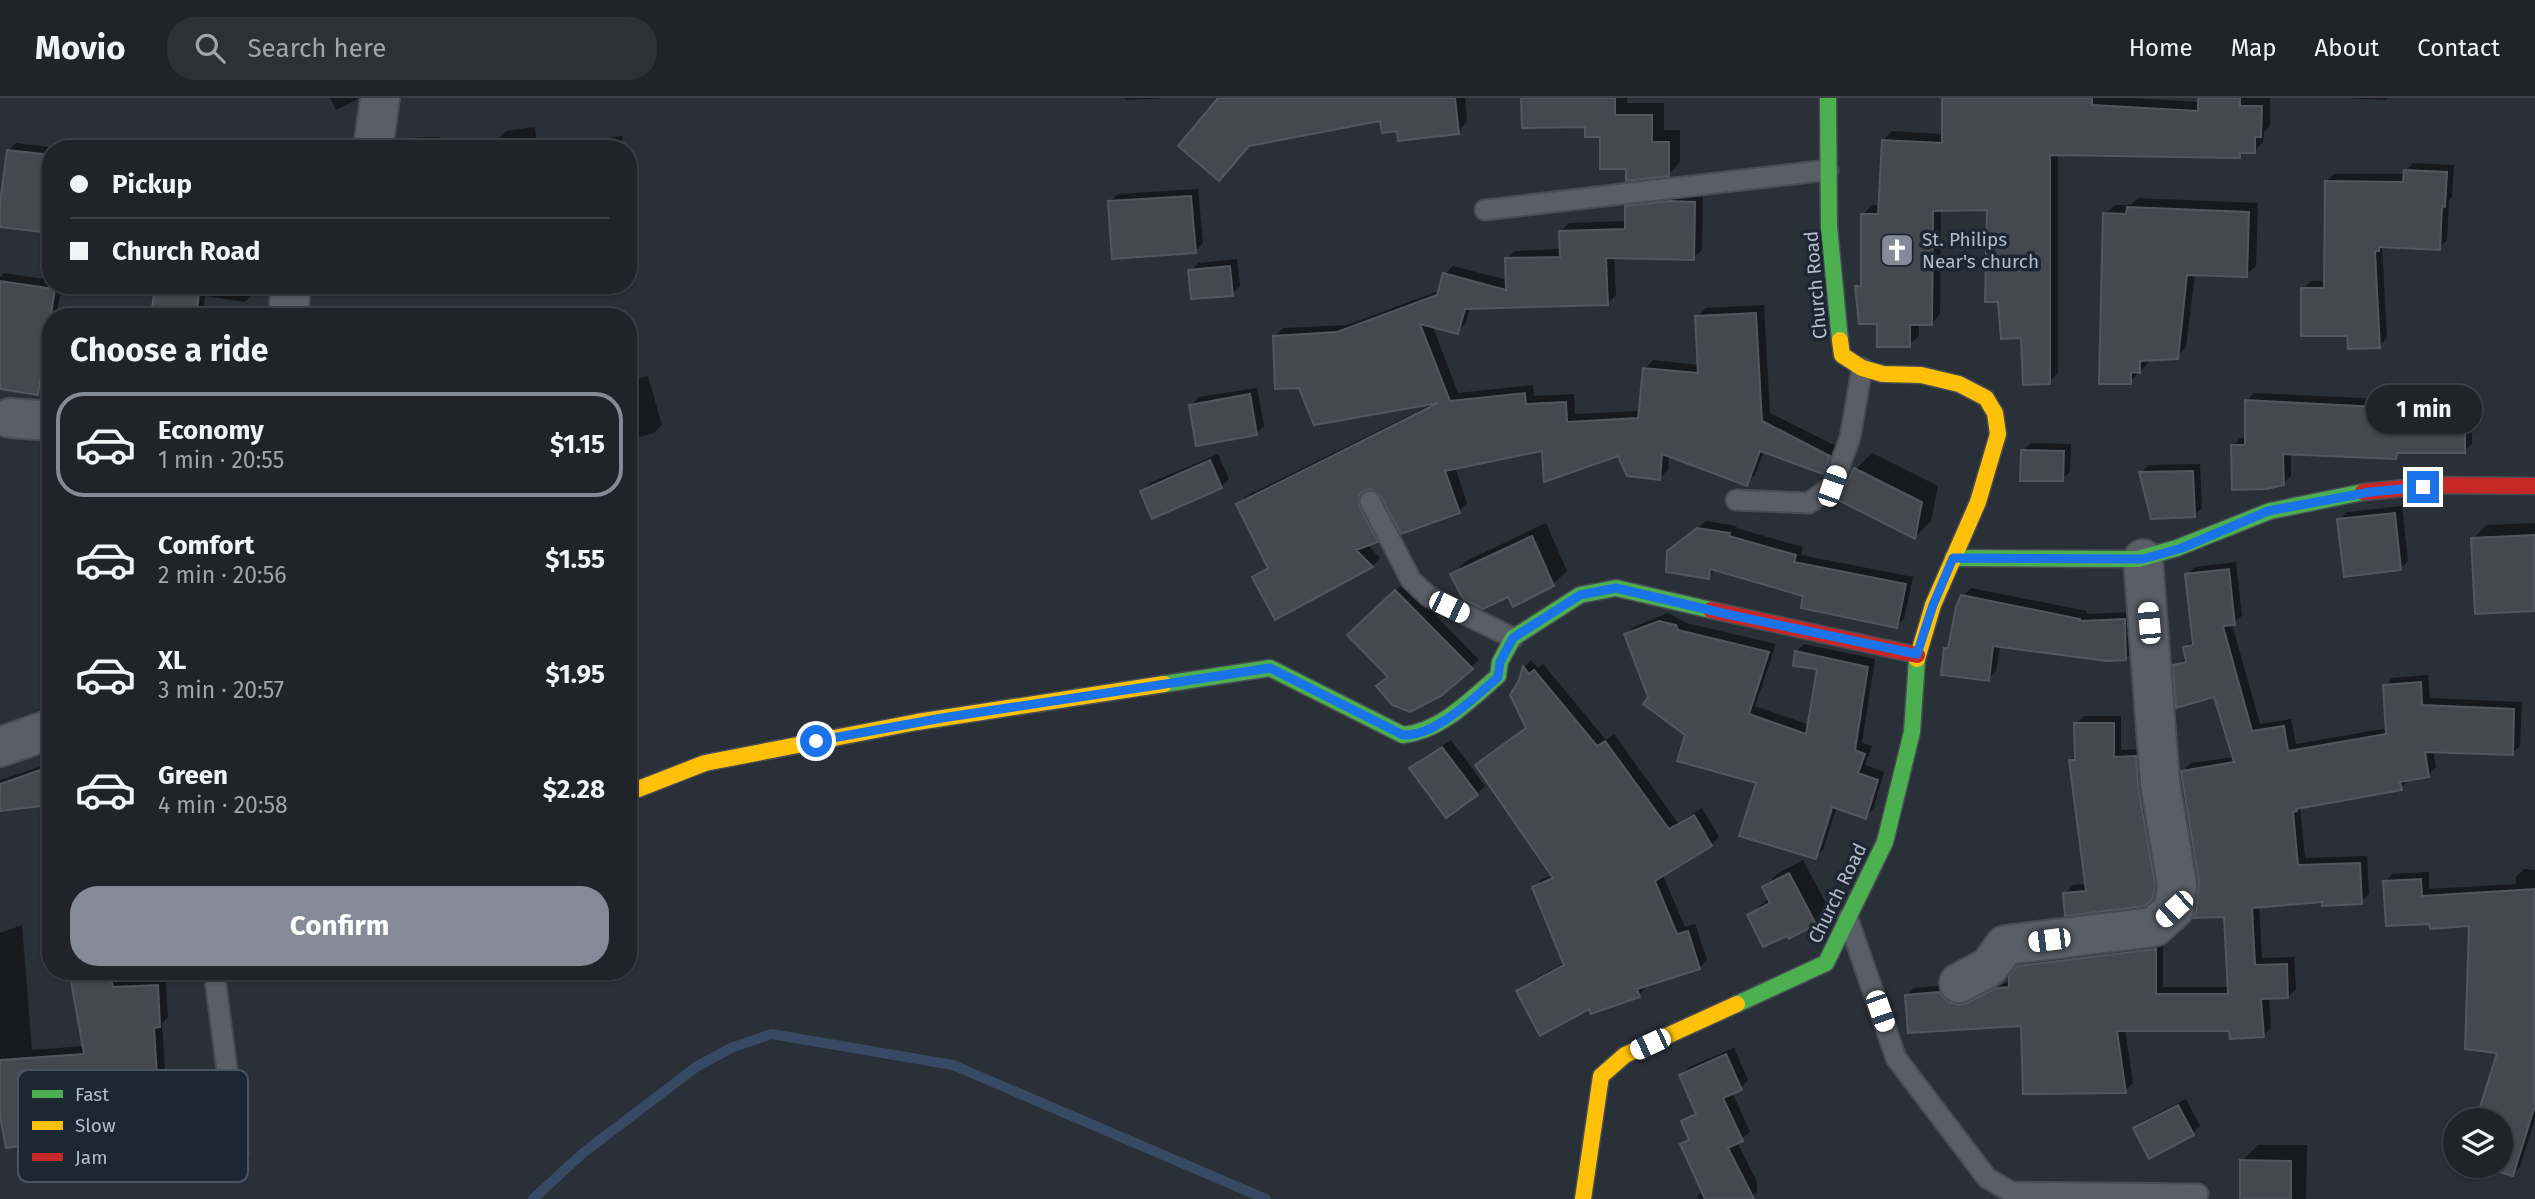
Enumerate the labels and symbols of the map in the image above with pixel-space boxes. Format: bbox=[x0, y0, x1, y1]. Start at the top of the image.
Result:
place label: St. Philips Near's church bbox=[1922, 228, 2039, 273]
street label: Church Road bbox=[1799, 230, 1832, 340]
church icon: St. Philips Near's church bbox=[1878, 231, 1916, 269]
callout: 1 min bbox=[2365, 386, 2481, 434]
car bbox=[1816, 463, 1849, 509]
route end bbox=[2407, 471, 2439, 503]
car bbox=[1426, 588, 1473, 626]
car bbox=[2137, 601, 2162, 645]
route start bbox=[800, 725, 832, 757]
street label: Church Road bbox=[1803, 839, 1872, 947]
car bbox=[2152, 887, 2197, 931]
car bbox=[2027, 927, 2072, 953]
car bbox=[1864, 988, 1897, 1034]
car bbox=[1627, 1026, 1674, 1062]
legend bbox=[18, 1070, 248, 1182]
text: Fast bbox=[75, 1083, 109, 1106]
text: Slow bbox=[75, 1114, 116, 1137]
text: Jam bbox=[75, 1146, 107, 1169]

